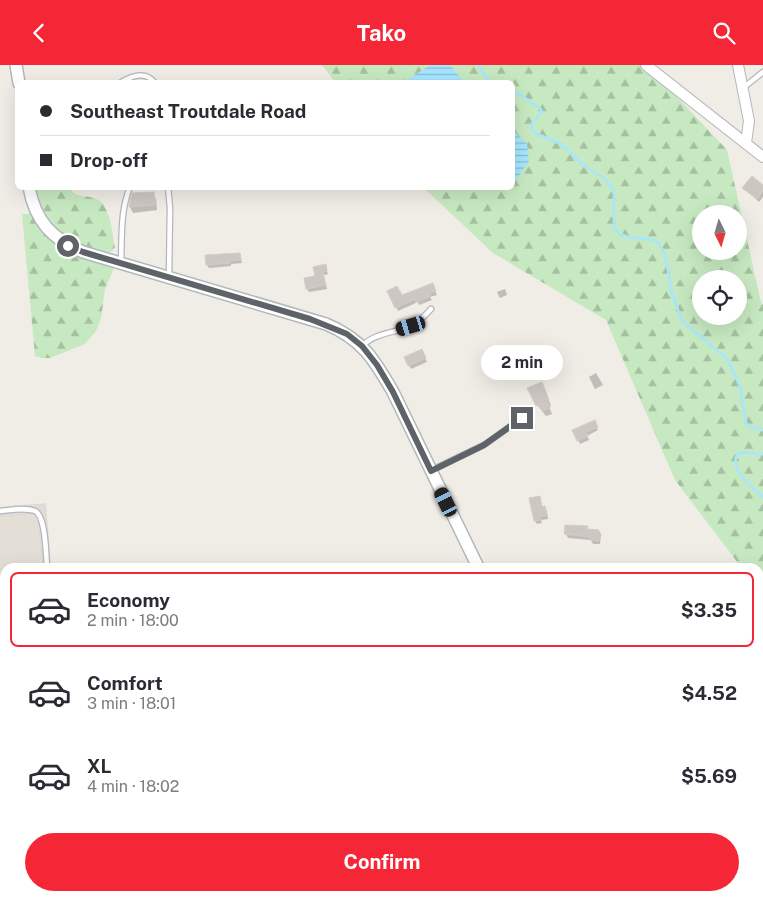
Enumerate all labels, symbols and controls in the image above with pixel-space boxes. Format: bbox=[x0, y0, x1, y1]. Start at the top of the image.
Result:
icon: back bbox=[25, 19, 53, 47]
icon: search bbox=[710, 19, 738, 47]
text: Tako bbox=[357, 20, 406, 46]
text: Southeast Troutdale Road bbox=[70, 100, 306, 122]
text: Drop-off bbox=[70, 149, 147, 171]
north arrow bbox=[692, 205, 748, 260]
map controls bbox=[692, 205, 747, 325]
route start bbox=[57, 235, 79, 257]
button: locate bbox=[692, 270, 747, 325]
car bbox=[394, 314, 427, 338]
callout: 2 min bbox=[481, 345, 563, 381]
text: 2 min bbox=[501, 353, 543, 372]
route end bbox=[511, 407, 533, 429]
car bbox=[432, 485, 459, 519]
icon: car bbox=[27, 587, 72, 632]
text: Economy bbox=[87, 589, 170, 611]
text: $3.35 bbox=[681, 599, 737, 621]
text: 2 min · 18:00 bbox=[87, 611, 179, 630]
icon: car bbox=[27, 670, 72, 715]
text: Comfort bbox=[87, 672, 163, 694]
text: $4.52 bbox=[682, 682, 737, 704]
text: 3 min · 18:01 bbox=[87, 694, 176, 713]
icon: car bbox=[27, 753, 72, 798]
text: XL bbox=[87, 755, 112, 777]
text: $5.69 bbox=[681, 765, 737, 787]
text: 4 min · 18:02 bbox=[87, 777, 179, 796]
button: Confirm bbox=[25, 833, 739, 891]

